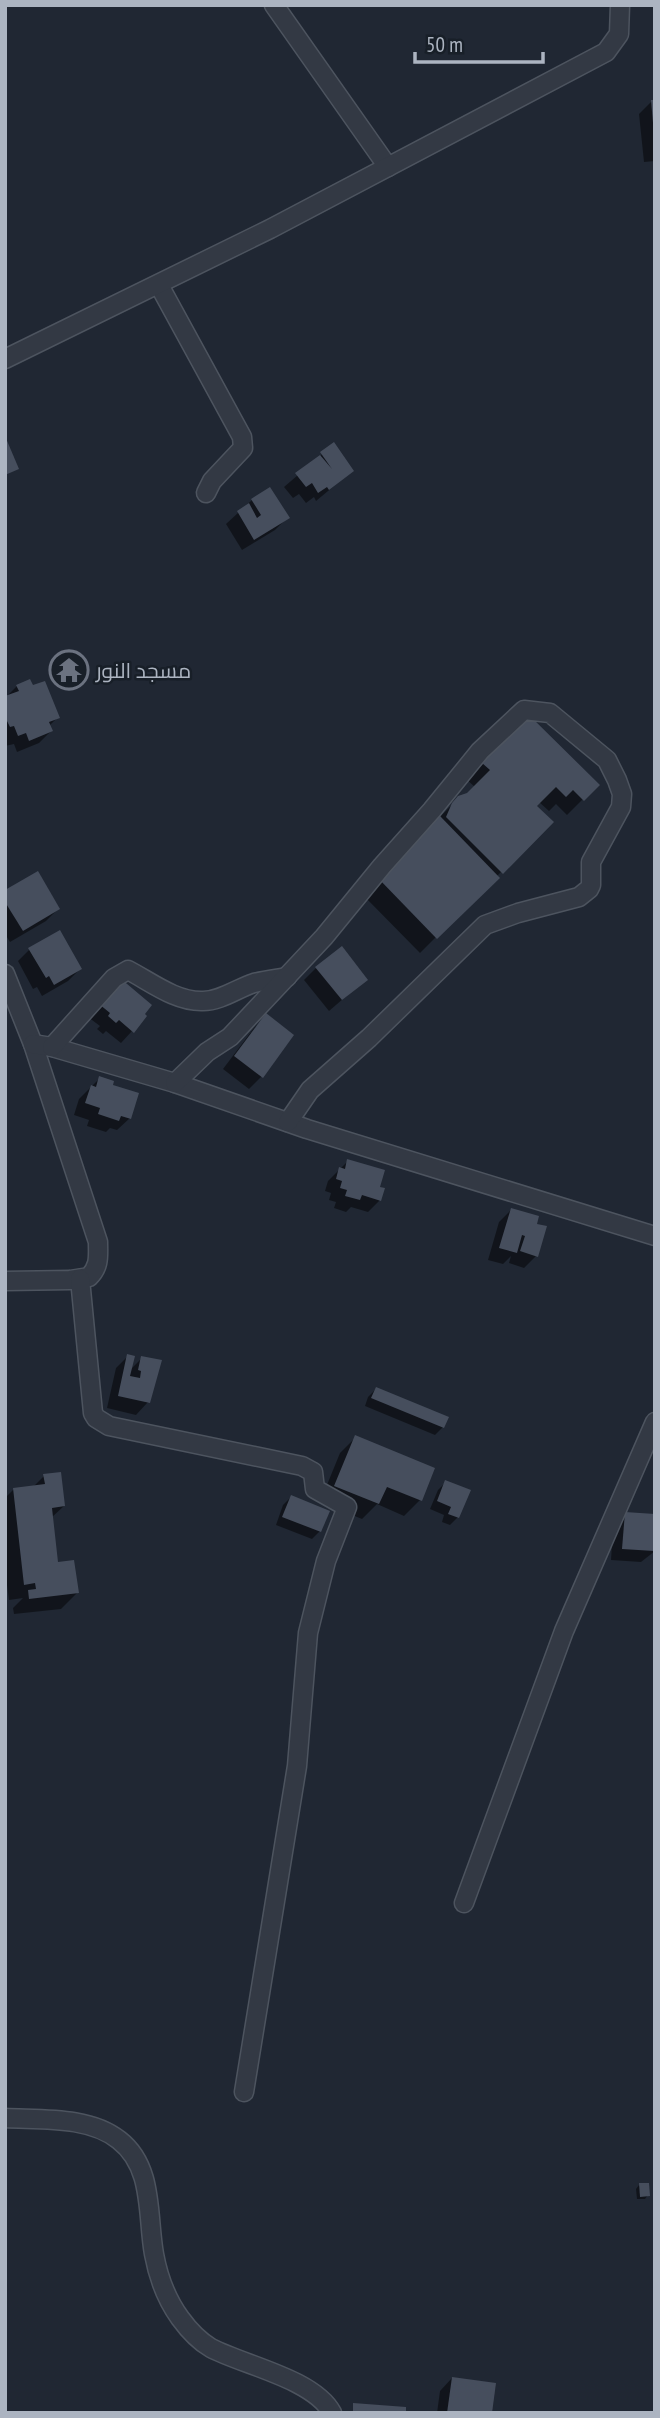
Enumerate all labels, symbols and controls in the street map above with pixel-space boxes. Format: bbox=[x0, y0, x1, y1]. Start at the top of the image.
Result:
scale bar bbox=[415, 21, 543, 65]
text: 50 m bbox=[426, 31, 463, 58]
temple icon: مسجد النور bbox=[48, 649, 90, 691]
place label: مسجد النور bbox=[95, 657, 191, 684]

